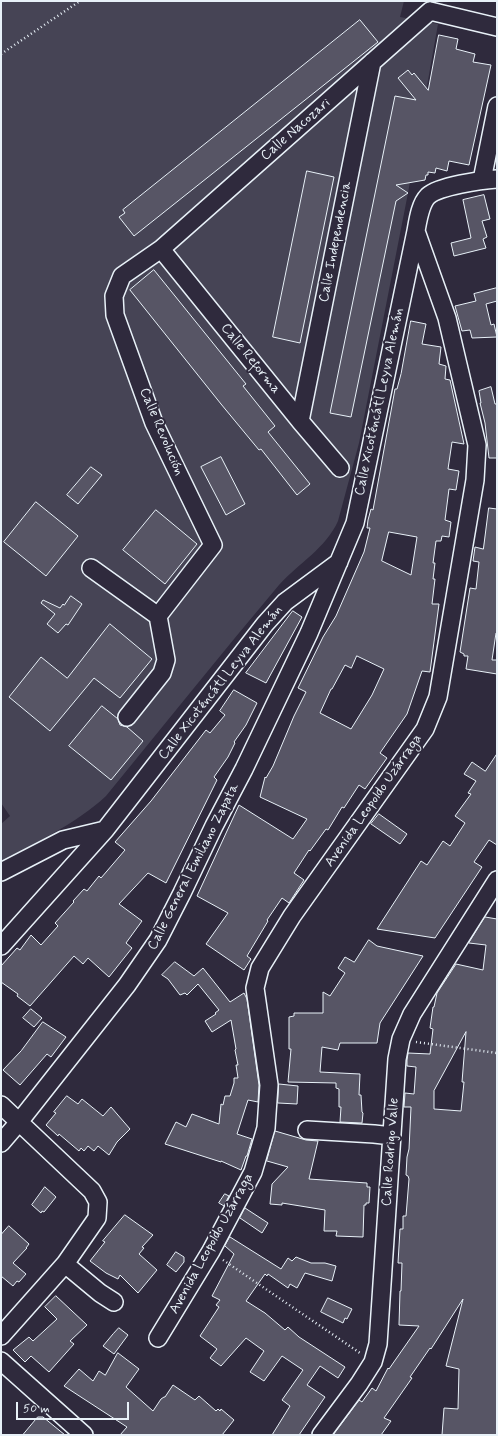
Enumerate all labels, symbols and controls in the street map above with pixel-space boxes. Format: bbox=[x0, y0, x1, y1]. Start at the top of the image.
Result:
street label: Calle Nacozari bbox=[258, 95, 334, 165]
street label: Calle Independencia bbox=[316, 180, 356, 304]
street label: Calle Xicoténcátl Leyva Alemán bbox=[352, 307, 408, 497]
street label: Calle Reforma bbox=[216, 320, 284, 398]
street label: Calle Revolución bbox=[135, 386, 187, 478]
street label: Calle Xicoténcátl Leyva Alemán bbox=[155, 602, 287, 764]
street label: Avenida Leopoldo Uzárraga bbox=[322, 731, 426, 871]
street label: Calle General Emiliano Zapata bbox=[145, 781, 243, 953]
street label: Calle Rodrigo Valle bbox=[379, 1097, 403, 1207]
street label: Avenida Leopoldo Uzárraga bbox=[166, 1171, 258, 1317]
scale bar bbox=[18, 1394, 131, 1420]
text: 50 m bbox=[23, 1401, 50, 1417]

